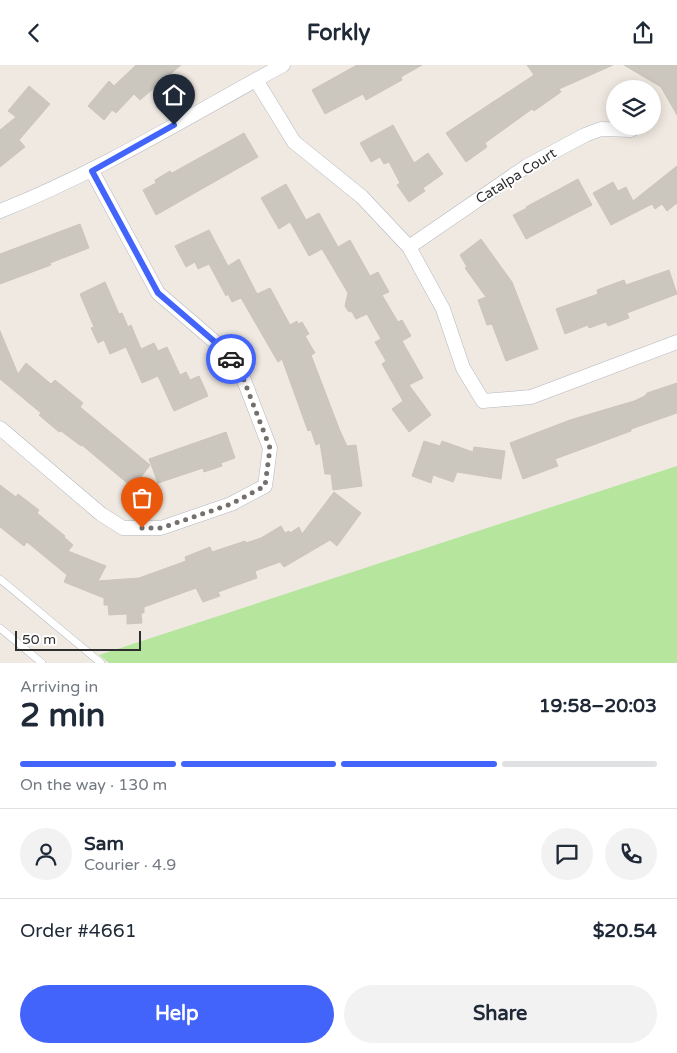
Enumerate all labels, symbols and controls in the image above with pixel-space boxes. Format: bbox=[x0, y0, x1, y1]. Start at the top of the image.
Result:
icon: back bbox=[20, 19, 48, 47]
icon: share bbox=[629, 19, 657, 47]
text: Forkly bbox=[307, 20, 370, 46]
pin bbox=[153, 74, 195, 125]
map controls bbox=[606, 80, 661, 135]
button: layers bbox=[606, 80, 661, 135]
icon: home bbox=[160, 81, 188, 109]
street label: Catalpa Court bbox=[473, 144, 560, 208]
courier bbox=[206, 334, 256, 384]
icon: car bbox=[217, 345, 245, 373]
pin bbox=[121, 477, 163, 528]
icon: bag bbox=[128, 484, 156, 512]
scale bar bbox=[15, 628, 141, 651]
text: 50 m bbox=[22, 631, 56, 648]
text: Arriving in bbox=[20, 677, 98, 697]
text: 19:58–20:03 bbox=[539, 695, 657, 717]
text: 2 min bbox=[20, 697, 105, 735]
text: On the way · 130 m bbox=[20, 775, 167, 795]
button: person bbox=[20, 828, 72, 880]
button: chat bbox=[541, 828, 593, 880]
button: phone bbox=[605, 828, 657, 880]
text: Sam bbox=[84, 833, 124, 855]
text: Courier · 4.9 bbox=[84, 855, 176, 875]
text: Order #4661 bbox=[20, 920, 137, 942]
text: $20.54 bbox=[593, 920, 657, 942]
button: Help bbox=[20, 985, 334, 1043]
button: Share bbox=[344, 985, 657, 1043]

